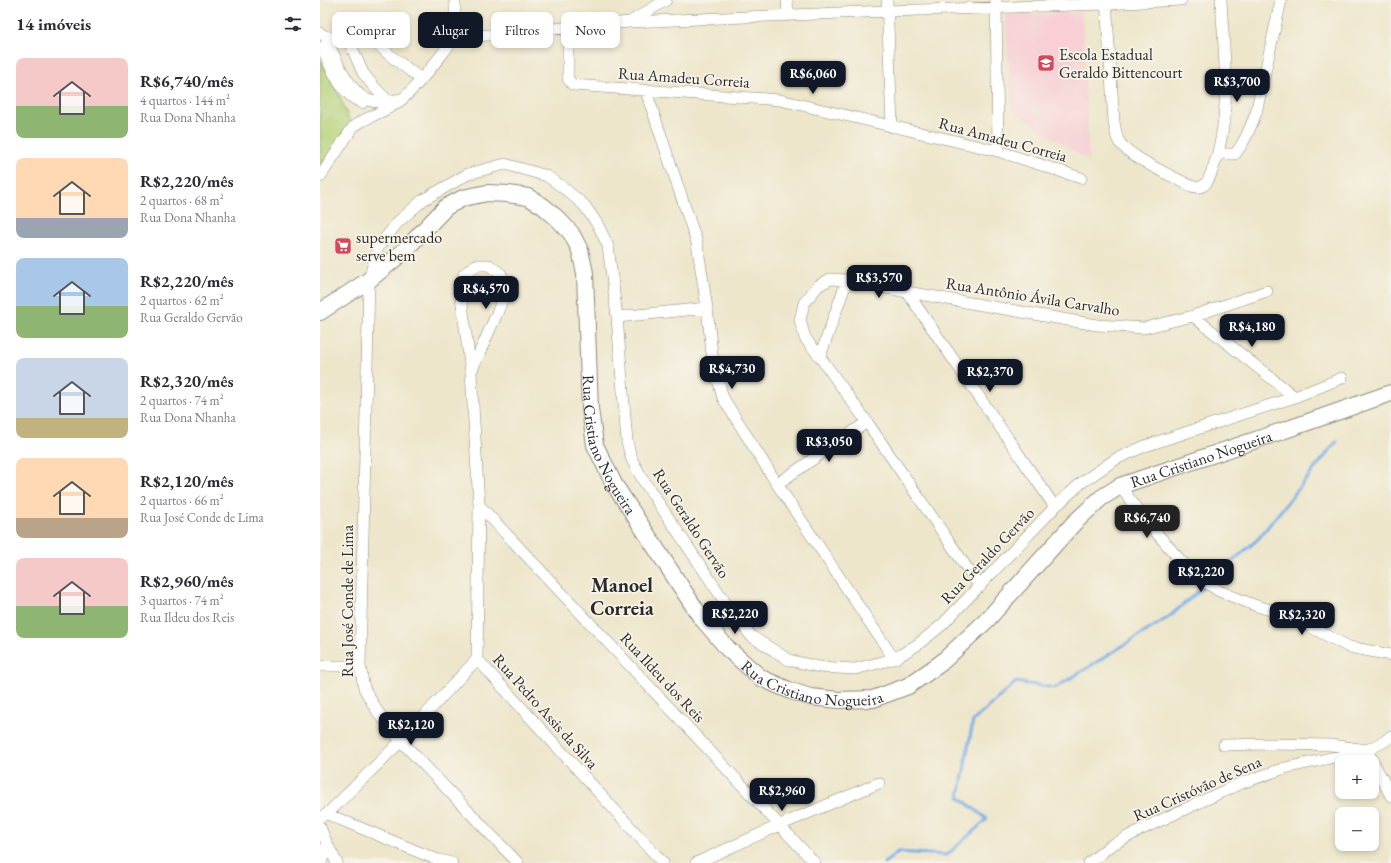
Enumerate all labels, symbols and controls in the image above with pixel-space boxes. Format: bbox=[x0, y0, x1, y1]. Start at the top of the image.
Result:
chip: Comprar bbox=[332, 12, 410, 48]
chip: Alugar bbox=[418, 12, 483, 48]
chip: Filtros bbox=[491, 12, 553, 48]
chip: Novo bbox=[561, 12, 620, 48]
text: 14 imóveis bbox=[16, 13, 91, 35]
icon: filters bbox=[282, 13, 304, 35]
place label: Escola Estadual Geraldo Bittencourt bbox=[1059, 44, 1183, 83]
school or university icon: Escola Estadual Geraldo Bittencourt bbox=[1036, 53, 1056, 73]
pin: R$6,060 bbox=[776, 61, 850, 95]
street label: Rua Amadeu Correia bbox=[617, 62, 751, 93]
text: R$6,060 bbox=[790, 65, 836, 82]
pin: R$3,700 bbox=[1200, 69, 1274, 103]
text: R$6,740/mês bbox=[140, 70, 234, 92]
text: R$3,700 bbox=[1214, 73, 1260, 90]
icon: home bbox=[48, 74, 96, 122]
text: 4 quartos · 144 m² bbox=[140, 92, 230, 109]
text: Rua Dona Nhanha bbox=[140, 109, 236, 126]
street label: Rua Amadeu Correia bbox=[936, 112, 1070, 167]
text: R$2,220/mês bbox=[140, 170, 234, 192]
icon: home bbox=[48, 174, 96, 222]
text: 2 quartos · 68 m² bbox=[140, 192, 224, 209]
text: Rua Dona Nhanha bbox=[140, 209, 236, 226]
place label: supermercado serve bem bbox=[356, 227, 442, 266]
supermarket icon: supermercado serve bem bbox=[333, 236, 353, 256]
pin: R$3,570 bbox=[842, 265, 916, 299]
text: R$3,570 bbox=[856, 269, 902, 286]
text: R$2,220/mês bbox=[140, 270, 234, 292]
street label: Rua Antônio Ávila Carvalho bbox=[944, 272, 1122, 321]
icon: home bbox=[48, 274, 96, 322]
pin: R$4,570 bbox=[449, 276, 523, 310]
text: R$4,570 bbox=[463, 280, 509, 297]
text: 2 quartos · 62 m² bbox=[140, 292, 224, 309]
text: Rua Geraldo Gervão bbox=[140, 309, 243, 326]
pin: R$4,180 bbox=[1215, 314, 1289, 348]
text: R$4,180 bbox=[1229, 318, 1275, 335]
pin: R$4,730 bbox=[695, 356, 769, 390]
pin: R$2,370 bbox=[953, 359, 1027, 393]
text: R$4,730 bbox=[709, 360, 755, 377]
text: R$2,370 bbox=[967, 363, 1013, 380]
text: R$2,320/mês bbox=[140, 370, 234, 392]
icon: home bbox=[48, 374, 96, 422]
street label: Rua Cristiano Nogueira bbox=[578, 374, 641, 519]
text: 2 quartos · 74 m² bbox=[140, 392, 224, 409]
text: Rua Dona Nhanha bbox=[140, 409, 236, 426]
street label: Rua Cristiano Nogueira bbox=[1128, 425, 1275, 493]
pin: R$3,050 bbox=[792, 429, 866, 463]
text: R$3,050 bbox=[806, 433, 852, 450]
street label: Rua Geraldo Gervão bbox=[648, 465, 735, 582]
text: R$2,120/mês bbox=[140, 470, 234, 492]
icon: home bbox=[48, 474, 96, 522]
text: 2 quartos · 66 m² bbox=[140, 492, 224, 509]
street label: Rua Geraldo Gervão bbox=[936, 503, 1039, 608]
pin: R$6,740 bbox=[1110, 505, 1184, 539]
text: Rua José Conde de Lima bbox=[140, 509, 264, 526]
text: R$6,740 bbox=[1124, 509, 1170, 526]
street label: Rua José Conde de Lima bbox=[337, 524, 358, 677]
pin: R$2,220 bbox=[1164, 559, 1238, 593]
text: R$2,220 bbox=[1178, 563, 1224, 580]
text: R$2,960/mês bbox=[140, 570, 234, 592]
district label: Manoel Correia bbox=[590, 572, 654, 621]
icon: home bbox=[48, 574, 96, 622]
text: 3 quartos · 74 m² bbox=[140, 592, 224, 609]
pin: R$2,220 bbox=[698, 601, 772, 635]
pin: R$2,320 bbox=[1265, 602, 1339, 636]
text: R$2,220 bbox=[712, 605, 758, 622]
text: R$2,320 bbox=[1279, 606, 1325, 623]
text: Rua Ildeu dos Reis bbox=[140, 609, 234, 626]
street label: Rua Ildeu dos Reis bbox=[615, 628, 710, 727]
street label: Rua Pedro Assis da Silva bbox=[488, 649, 603, 774]
street label: Rua Cristiano Nogueira bbox=[737, 656, 886, 711]
pin: R$2,120 bbox=[374, 712, 448, 746]
text: R$2,120 bbox=[388, 716, 434, 733]
street label: Rua Cristóvão de Sena bbox=[1130, 751, 1265, 826]
map controls bbox=[1335, 755, 1379, 851]
button: + bbox=[1335, 755, 1379, 799]
pin: R$2,960 bbox=[745, 778, 819, 812]
text: R$2,960 bbox=[759, 782, 805, 799]
button: − bbox=[1335, 807, 1379, 851]

